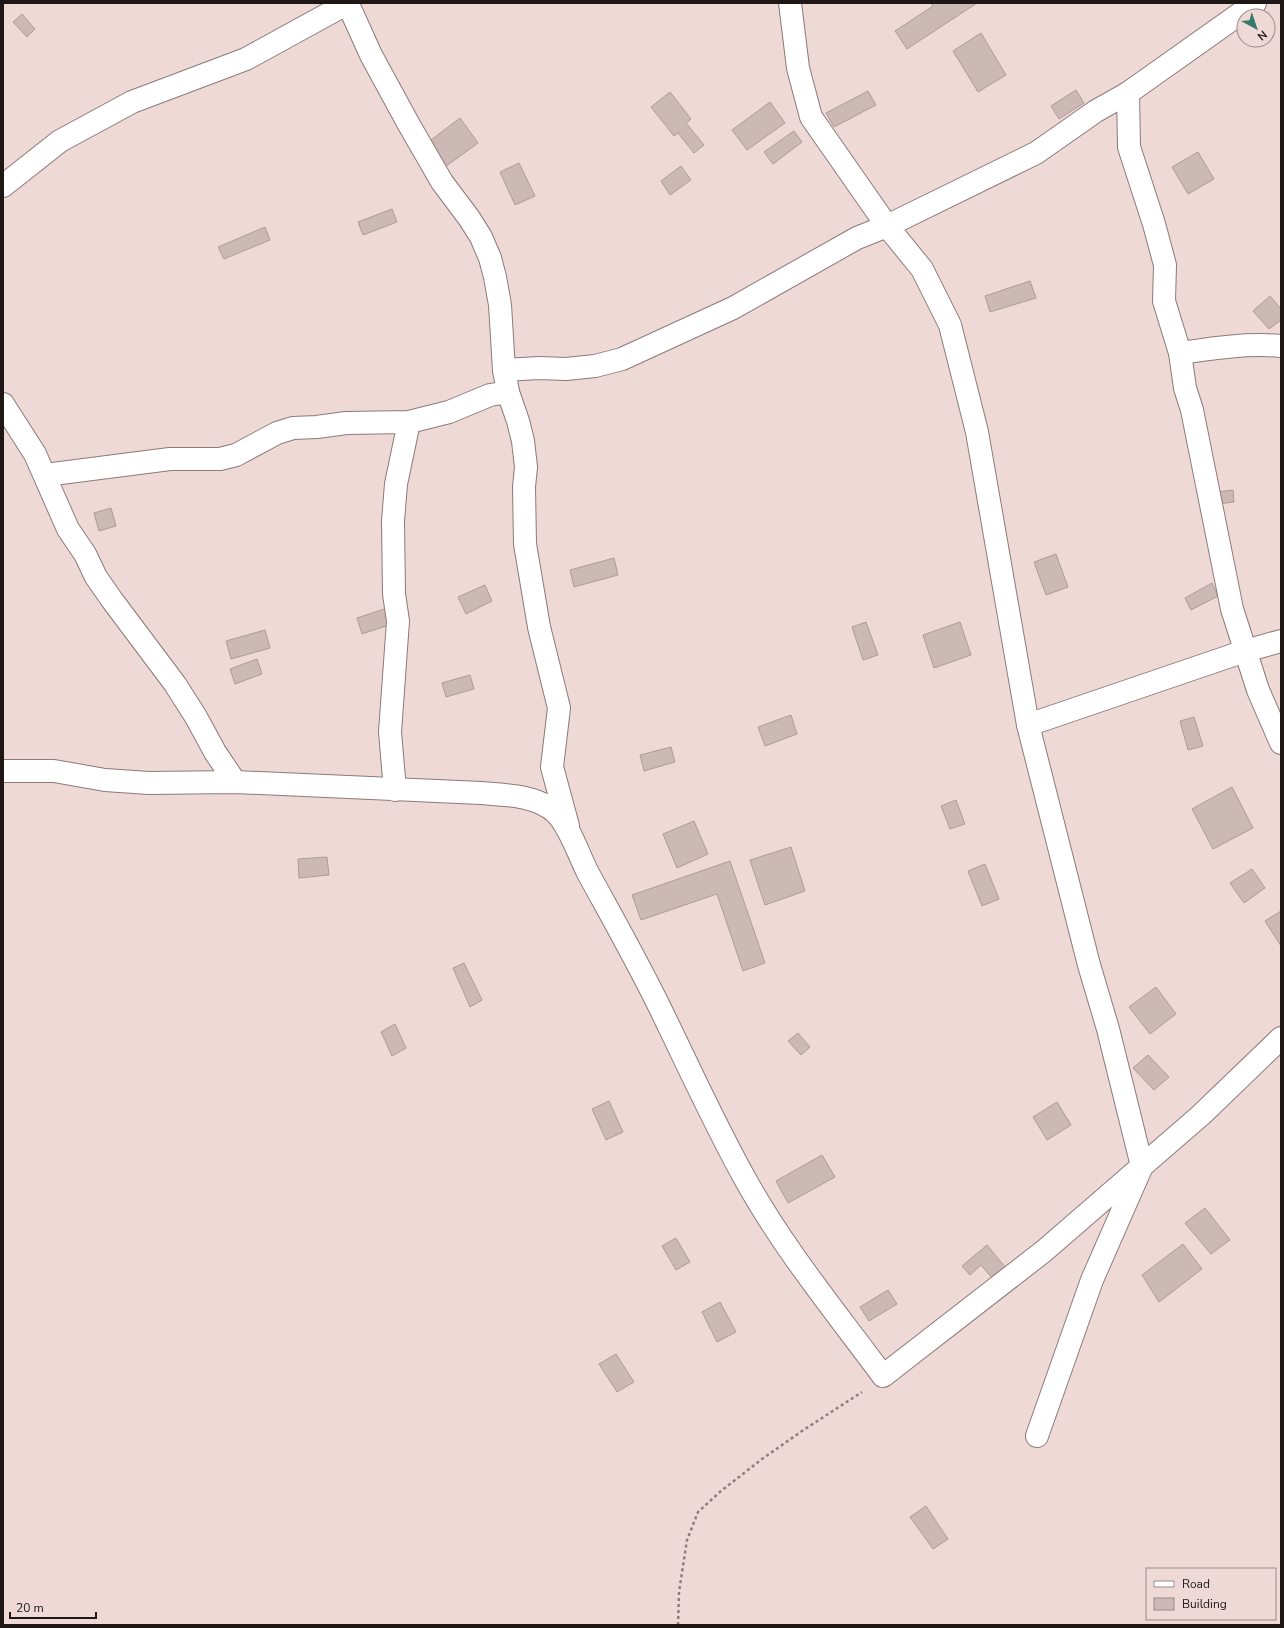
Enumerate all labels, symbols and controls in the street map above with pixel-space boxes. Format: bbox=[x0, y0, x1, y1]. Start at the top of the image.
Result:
north arrow bbox=[1236, 8, 1276, 48]
text: N bbox=[1254, 27, 1270, 44]
legend bbox=[1146, 1568, 1276, 1620]
text: Road bbox=[1182, 1576, 1210, 1592]
scale bar bbox=[10, 1594, 96, 1620]
text: Building bbox=[1182, 1596, 1227, 1612]
text: 20 m bbox=[16, 1600, 44, 1616]

